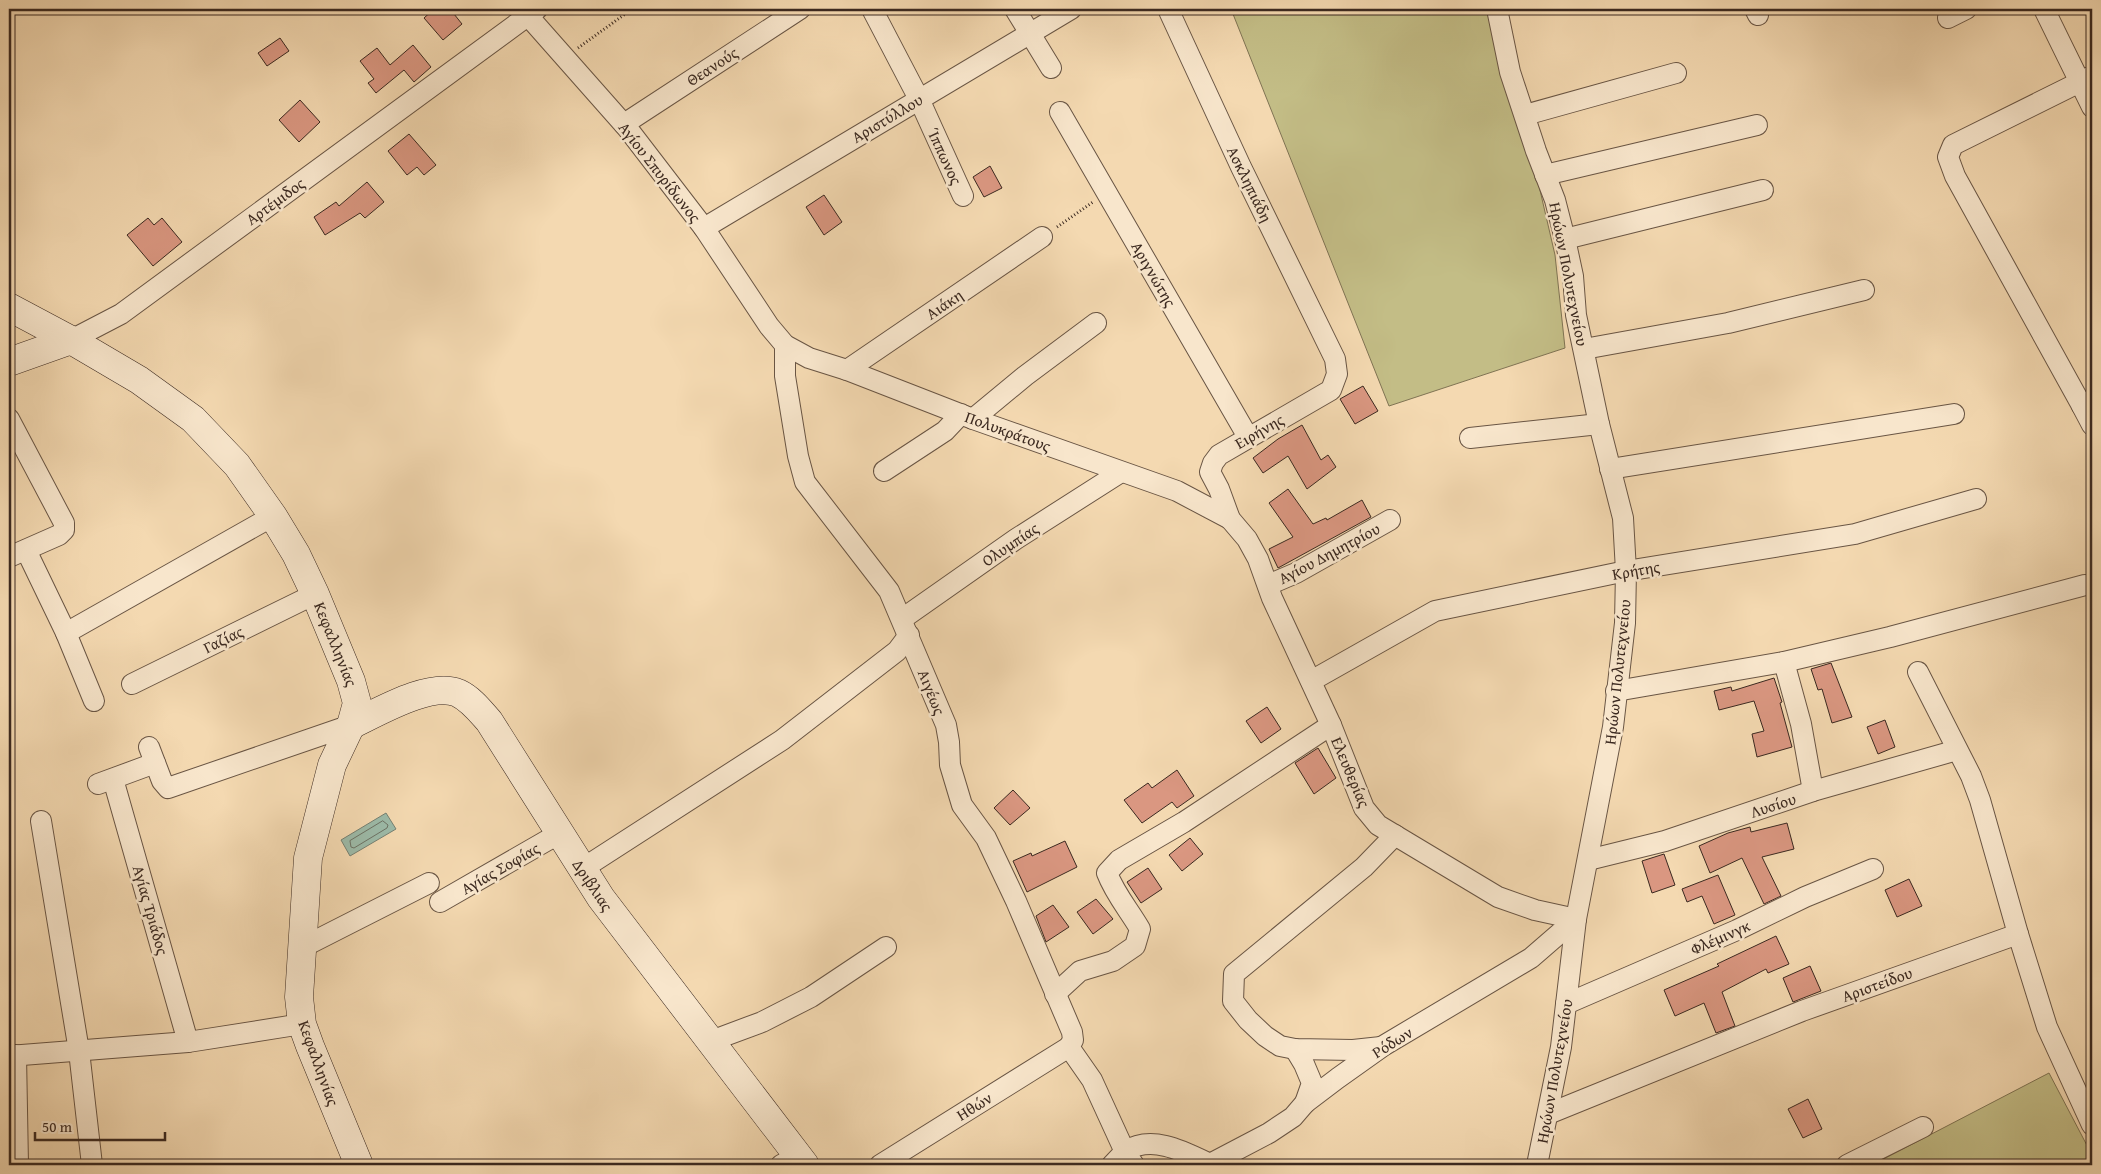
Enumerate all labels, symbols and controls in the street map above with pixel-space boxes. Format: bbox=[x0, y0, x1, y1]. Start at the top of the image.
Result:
street label: Θεανούς bbox=[682, 40, 743, 92]
street label: Αριστύλλου bbox=[847, 87, 927, 149]
street label: Αγίου Σπυρίδωνος bbox=[613, 117, 707, 228]
street label: Ίππωνος bbox=[921, 124, 969, 189]
street label: Ασκληπιάδη bbox=[1221, 142, 1279, 226]
street label: Αρτέμιδος bbox=[240, 171, 310, 231]
street label: Ηρώων Πολυτεχνείου bbox=[1543, 200, 1595, 348]
street label: Αριγνώτης bbox=[1126, 237, 1183, 311]
street label: Αιάκη bbox=[921, 283, 967, 325]
street label: Πολυκράτους bbox=[962, 404, 1054, 458]
street label: Ειρήνης bbox=[1230, 407, 1288, 455]
street label: Ολυμπίας bbox=[977, 516, 1043, 572]
street label: Αγίου Δημητρίου bbox=[1274, 516, 1384, 590]
street label: Κρήτης bbox=[1610, 554, 1662, 586]
street label: Κεφαλληνίας bbox=[308, 598, 364, 690]
street label: Ηρώων Πολυτεχνείου bbox=[1597, 598, 1637, 746]
street label: Γαζίας bbox=[199, 619, 247, 659]
street label: Αιγέως bbox=[912, 666, 952, 719]
street label: Ελευθερίας bbox=[1325, 733, 1377, 811]
street label: Λυσίου bbox=[1747, 786, 1799, 824]
street label: Αγίας Σοφίας bbox=[456, 836, 544, 900]
street label: Δριβλιας bbox=[567, 854, 619, 916]
street label: Αγίας Τριάδος bbox=[127, 862, 175, 958]
street label: Φλέμινγκ bbox=[1686, 913, 1754, 961]
street label: Αριστείδου bbox=[1838, 960, 1916, 1008]
street label: Ηρώων Πολυτεχνείου bbox=[1530, 997, 1578, 1145]
street label: Κεφαλληνίας bbox=[292, 1017, 346, 1109]
street label: Ρόδων bbox=[1367, 1020, 1417, 1064]
street label: Ηθών bbox=[951, 1086, 997, 1126]
scale bar bbox=[35, 1109, 165, 1141]
text: 50 m bbox=[42, 1116, 73, 1137]

